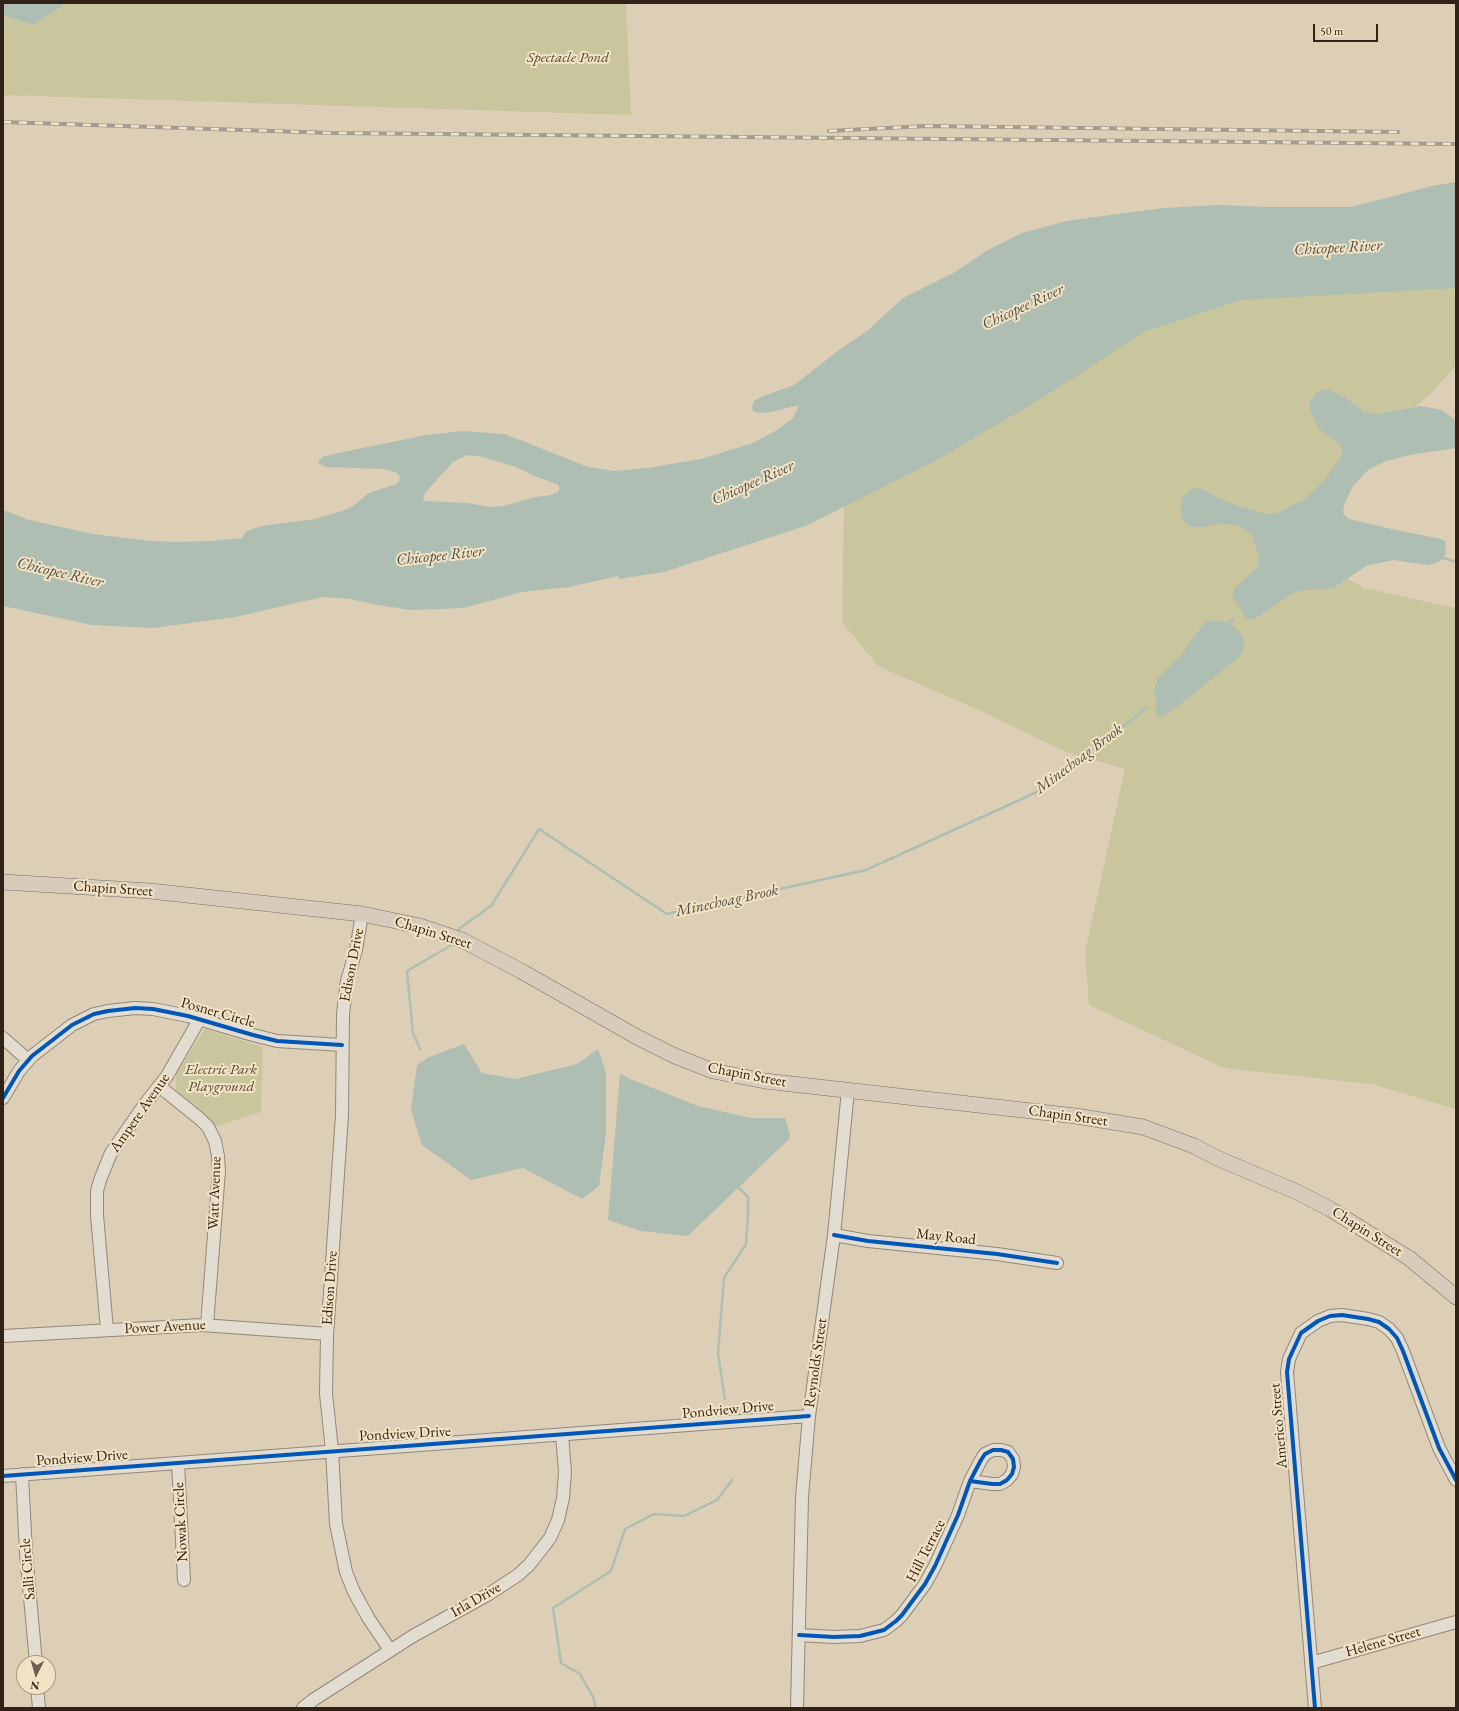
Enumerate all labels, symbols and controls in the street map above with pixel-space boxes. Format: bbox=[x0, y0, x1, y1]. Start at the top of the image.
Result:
scale bar bbox=[1315, 16, 1380, 42]
text: 50 m bbox=[1320, 23, 1343, 39]
park label: Spectacle Pond bbox=[527, 49, 609, 67]
water label: Chicopee River bbox=[1294, 236, 1382, 260]
water label: Chicopee River bbox=[979, 280, 1067, 334]
water label: Chicopee River bbox=[709, 456, 797, 510]
water label: Chicopee River bbox=[395, 542, 485, 570]
water label: Chicopee River bbox=[15, 554, 105, 592]
water label: Minechoag Brook bbox=[1031, 720, 1127, 798]
street label: Chapin Street bbox=[73, 877, 153, 901]
water label: Minechoag Brook bbox=[674, 881, 780, 921]
street label: Chapin Street bbox=[392, 913, 474, 953]
street label: Edison Drive bbox=[336, 927, 368, 1003]
street label: Posner Circle bbox=[179, 994, 257, 1032]
street label: Chapin Street bbox=[706, 1059, 788, 1091]
park label: Electric Park Playground bbox=[185, 1061, 257, 1096]
street label: Ampere Avenue bbox=[106, 1070, 174, 1156]
street label: Chapin Street bbox=[1027, 1102, 1109, 1130]
street label: Watt Avenue bbox=[205, 1156, 225, 1230]
street label: Chapin Street bbox=[1328, 1203, 1406, 1261]
street label: May Road bbox=[915, 1225, 977, 1249]
street label: Edison Drive bbox=[318, 1250, 342, 1326]
street label: Power Avenue bbox=[124, 1316, 206, 1338]
street label: Reynolds Street bbox=[801, 1317, 831, 1409]
street label: Americo Street bbox=[1266, 1382, 1292, 1470]
street label: Pondview Drive bbox=[681, 1397, 775, 1423]
street label: Pondview Drive bbox=[359, 1423, 451, 1445]
street label: Pondview Drive bbox=[36, 1446, 128, 1470]
street label: Nowak Circle bbox=[170, 1482, 192, 1562]
street label: Hill Terrace bbox=[903, 1517, 949, 1585]
street label: Salli Circle bbox=[16, 1537, 40, 1601]
street label: Irla Drive bbox=[448, 1579, 504, 1621]
street label: Helene Street bbox=[1343, 1623, 1423, 1661]
north arrow bbox=[16, 1655, 56, 1695]
text: N bbox=[30, 1679, 40, 1693]

